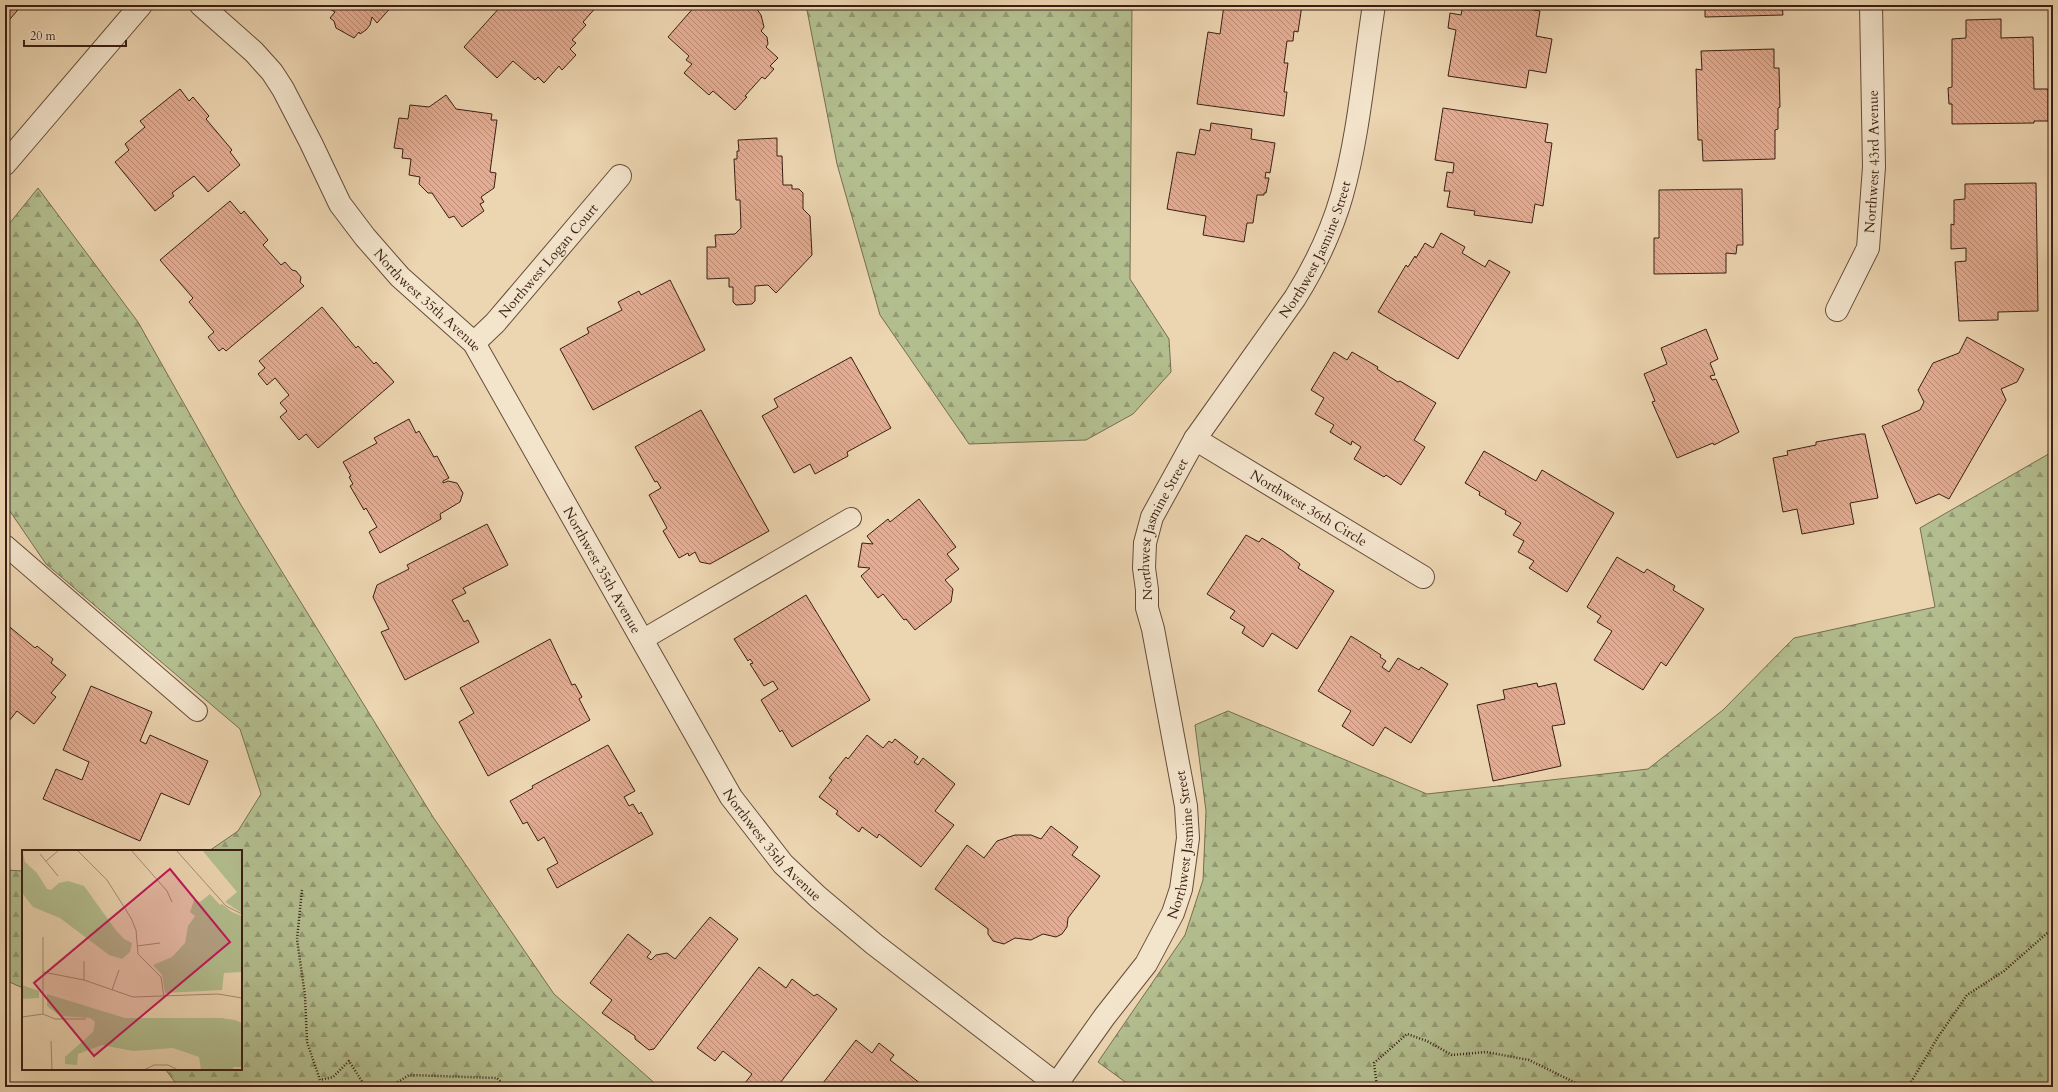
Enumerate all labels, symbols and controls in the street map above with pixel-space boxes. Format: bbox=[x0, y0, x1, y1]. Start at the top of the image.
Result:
scale bar bbox=[24, 22, 126, 48]
text: 20 m bbox=[30, 28, 57, 44]
street label: Northwest 43rd Avenue bbox=[1860, 90, 1884, 234]
street label: Northwest Jasmine Street bbox=[1275, 178, 1355, 322]
street label: Northwest Logan Court bbox=[494, 199, 603, 322]
street label: Northwest 35th Avenue bbox=[369, 244, 486, 355]
street label: Northwest Jasmine Street bbox=[1135, 455, 1193, 600]
street label: Northwest 36th Circle bbox=[1246, 466, 1371, 551]
street label: Northwest 35th Avenue bbox=[559, 503, 646, 637]
street label: Northwest Jasmine Street bbox=[1163, 768, 1198, 922]
street label: Northwest 35th Avenue bbox=[718, 785, 825, 905]
inset map bbox=[22, 850, 242, 1070]

